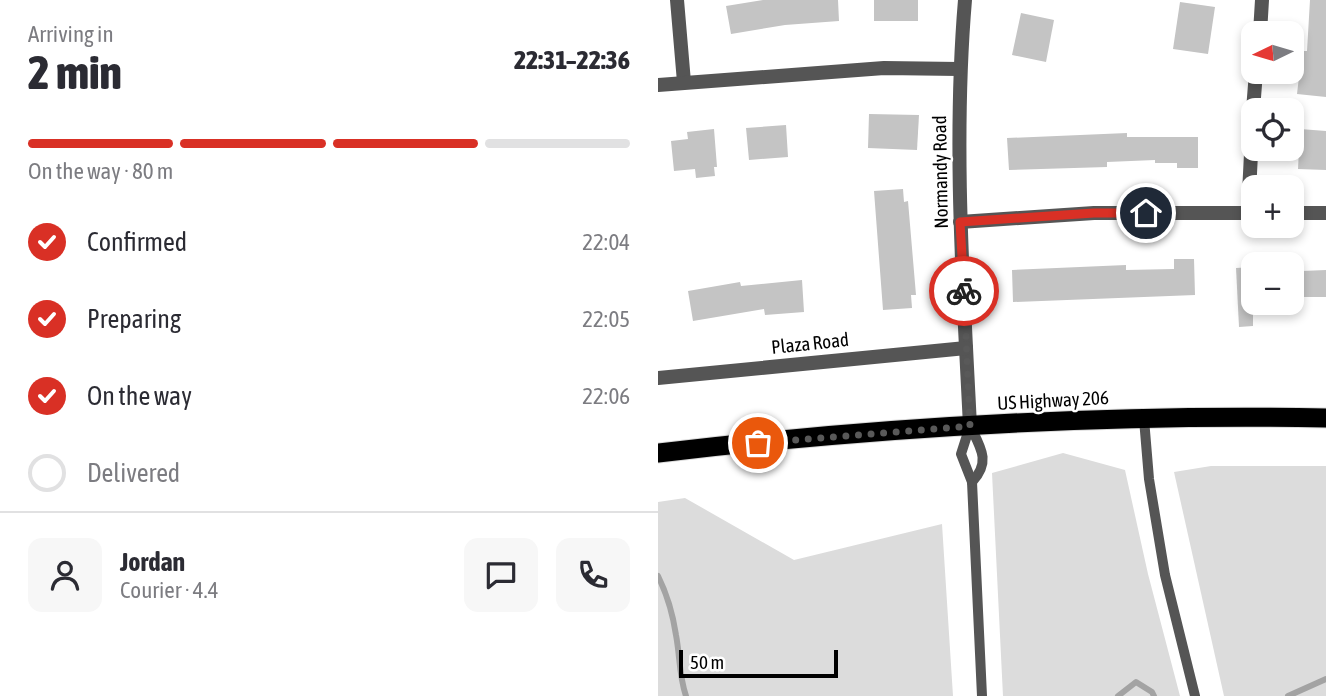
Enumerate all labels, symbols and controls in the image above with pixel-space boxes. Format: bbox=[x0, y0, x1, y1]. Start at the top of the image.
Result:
text: Arriving in bbox=[28, 21, 114, 47]
north arrow bbox=[1241, 21, 1304, 84]
map controls bbox=[1241, 21, 1304, 315]
text: 22:31–22:36 bbox=[514, 45, 630, 75]
text: 2 min bbox=[28, 46, 122, 99]
button: locate bbox=[1241, 98, 1304, 161]
street label: Normandy Road bbox=[928, 115, 952, 229]
text: On the way · 80 m bbox=[28, 158, 173, 184]
button: + bbox=[1241, 175, 1304, 238]
pin bbox=[1116, 183, 1176, 243]
icon: home bbox=[1127, 194, 1165, 232]
icon: check bbox=[28, 223, 66, 261]
text: Confirmed bbox=[87, 227, 187, 257]
text: 22:04 bbox=[582, 229, 630, 255]
button: − bbox=[1241, 252, 1304, 315]
courier bbox=[929, 256, 999, 326]
icon: bike bbox=[945, 272, 983, 310]
icon: check bbox=[28, 300, 66, 338]
text: Preparing bbox=[87, 304, 181, 334]
text: 22:05 bbox=[582, 306, 630, 332]
street label: Plaza Road bbox=[770, 328, 850, 358]
icon: check bbox=[28, 377, 66, 415]
text: On the way bbox=[87, 381, 192, 411]
text: 22:06 bbox=[582, 383, 630, 409]
street label: US Highway 206 bbox=[997, 386, 1109, 414]
pin bbox=[728, 413, 788, 473]
icon: bag bbox=[739, 424, 777, 462]
text: Delivered bbox=[87, 458, 180, 488]
button: person bbox=[28, 538, 102, 612]
button: chat bbox=[464, 538, 538, 612]
button: phone bbox=[556, 538, 630, 612]
text: Jordan bbox=[120, 547, 185, 577]
text: Courier · 4.4 bbox=[120, 577, 219, 603]
scale bar bbox=[679, 647, 838, 679]
text: 50 m bbox=[690, 651, 724, 673]

